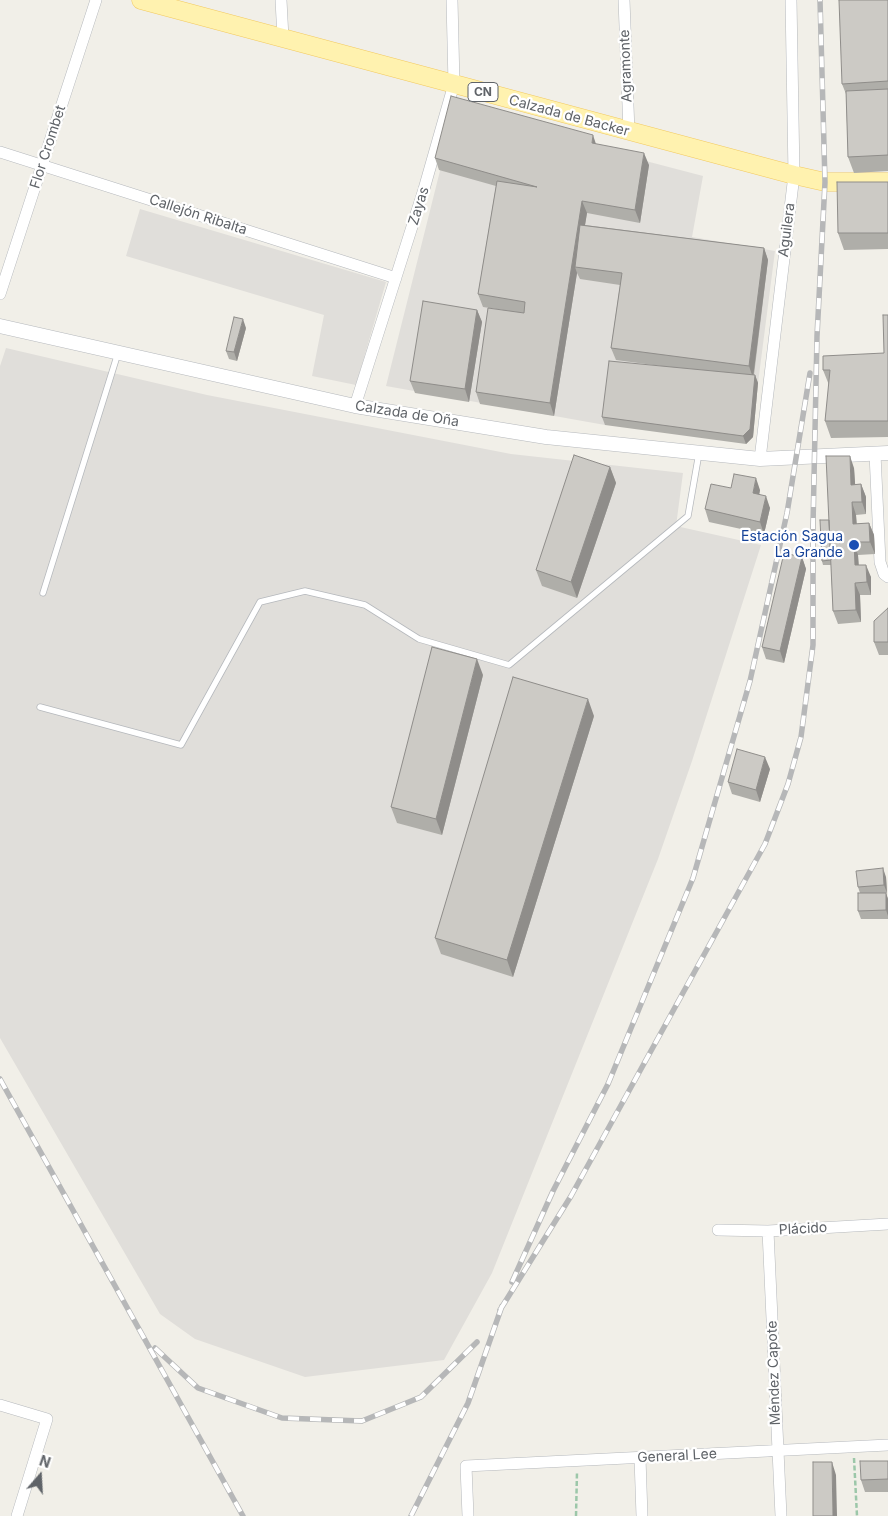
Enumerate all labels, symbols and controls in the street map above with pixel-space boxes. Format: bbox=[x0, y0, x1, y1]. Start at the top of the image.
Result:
street label: Agramonte bbox=[616, 29, 636, 103]
road number: CN bbox=[468, 82, 498, 101]
street label: Calzada de Backer bbox=[507, 92, 631, 140]
street label: Flor Crombet bbox=[27, 103, 69, 191]
street label: Zayas bbox=[405, 185, 433, 227]
street label: Callejón Ribalta bbox=[147, 191, 249, 239]
street label: Aguilera bbox=[775, 202, 799, 258]
street label: Calzada de Oña bbox=[354, 397, 460, 431]
place label: Estación Sagua La Grande bbox=[741, 529, 843, 562]
marker: Estación Sagua La Grande bbox=[847, 538, 861, 552]
street label: Plácido bbox=[778, 1219, 828, 1239]
street label: Méndez Capote bbox=[764, 1320, 784, 1426]
street label: General Lee bbox=[637, 1446, 717, 1466]
north arrow bbox=[15, 1451, 65, 1501]
text: N bbox=[37, 1452, 53, 1471]

